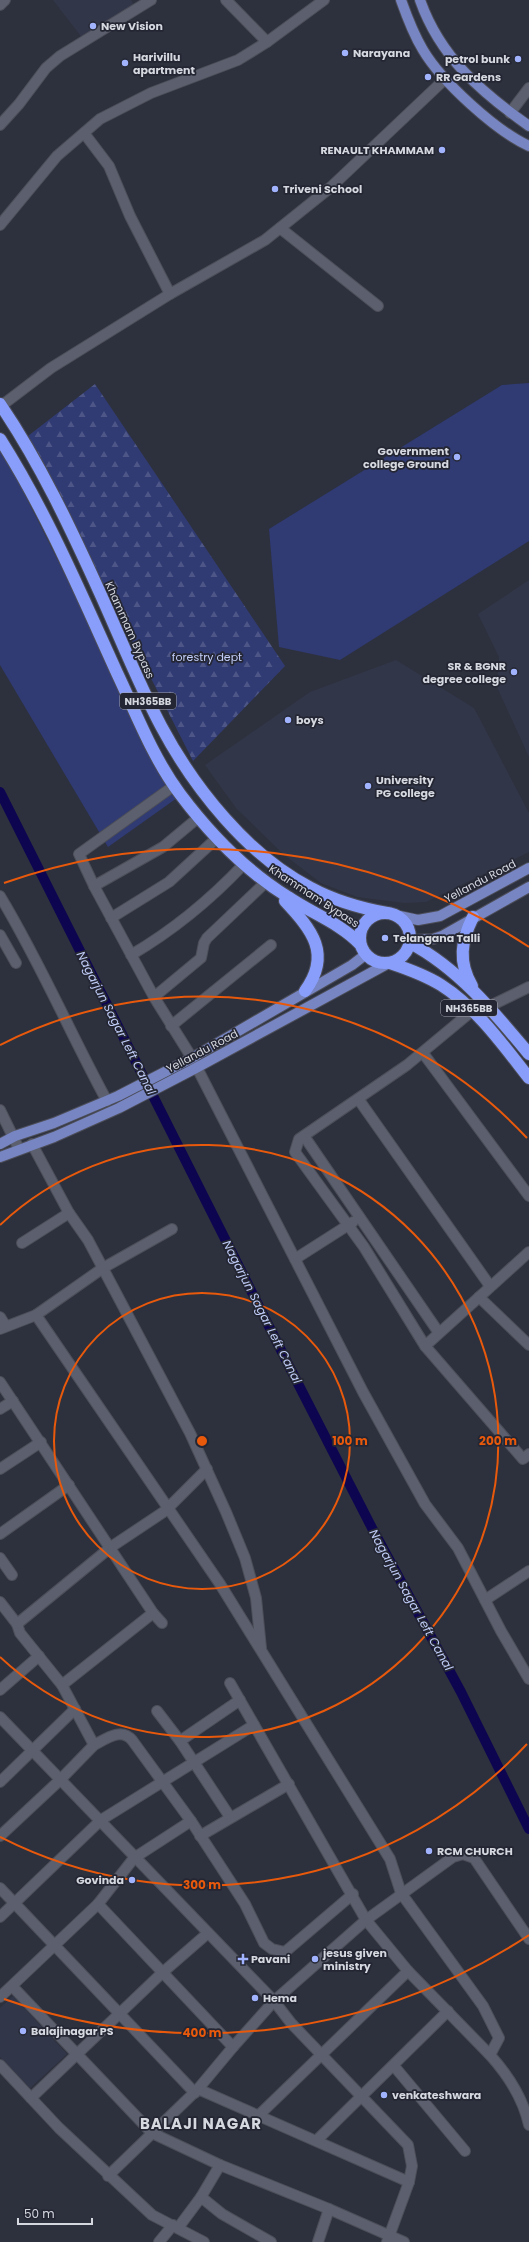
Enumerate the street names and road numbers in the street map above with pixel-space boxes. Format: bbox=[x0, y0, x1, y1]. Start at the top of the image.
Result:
street label: Khammam Bypass bbox=[101, 579, 159, 681]
road number: NH365BB bbox=[120, 693, 176, 709]
street label: Yellandu Road bbox=[441, 855, 519, 907]
street label: Khammam Bypass bbox=[266, 861, 362, 931]
road number: NH365BB bbox=[441, 1000, 497, 1016]
street label: Yellandu Road bbox=[163, 1025, 241, 1077]

